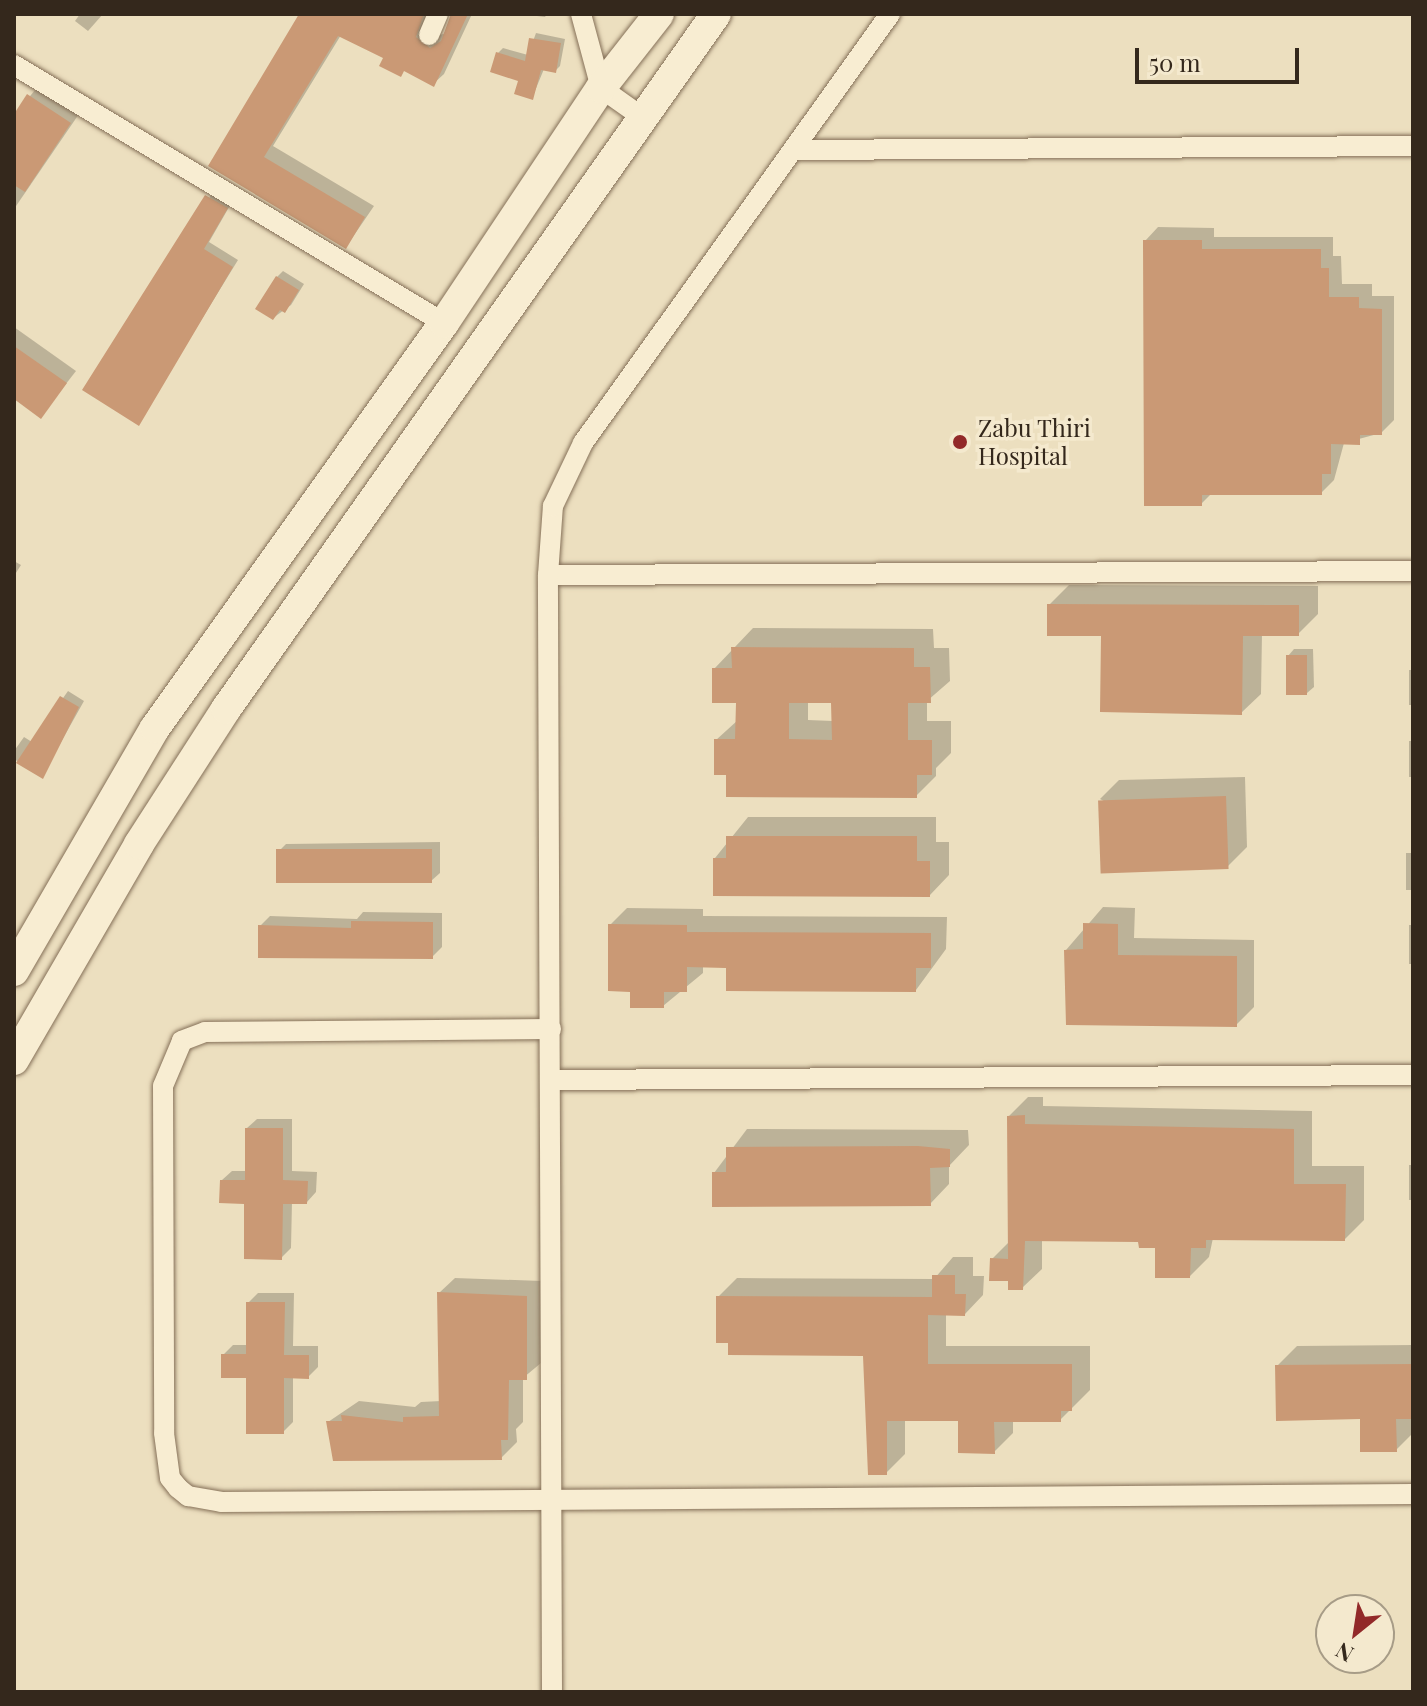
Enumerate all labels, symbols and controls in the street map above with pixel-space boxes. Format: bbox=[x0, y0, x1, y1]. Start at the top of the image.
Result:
scale bar bbox=[1139, 32, 1303, 82]
text: 50 m bbox=[1149, 46, 1201, 78]
place label: Zabu Thiri Hospital bbox=[978, 414, 1091, 470]
marker: Zabu Thiri Hospital bbox=[949, 431, 971, 453]
north arrow bbox=[1315, 1594, 1395, 1674]
text: N bbox=[1330, 1636, 1358, 1670]

